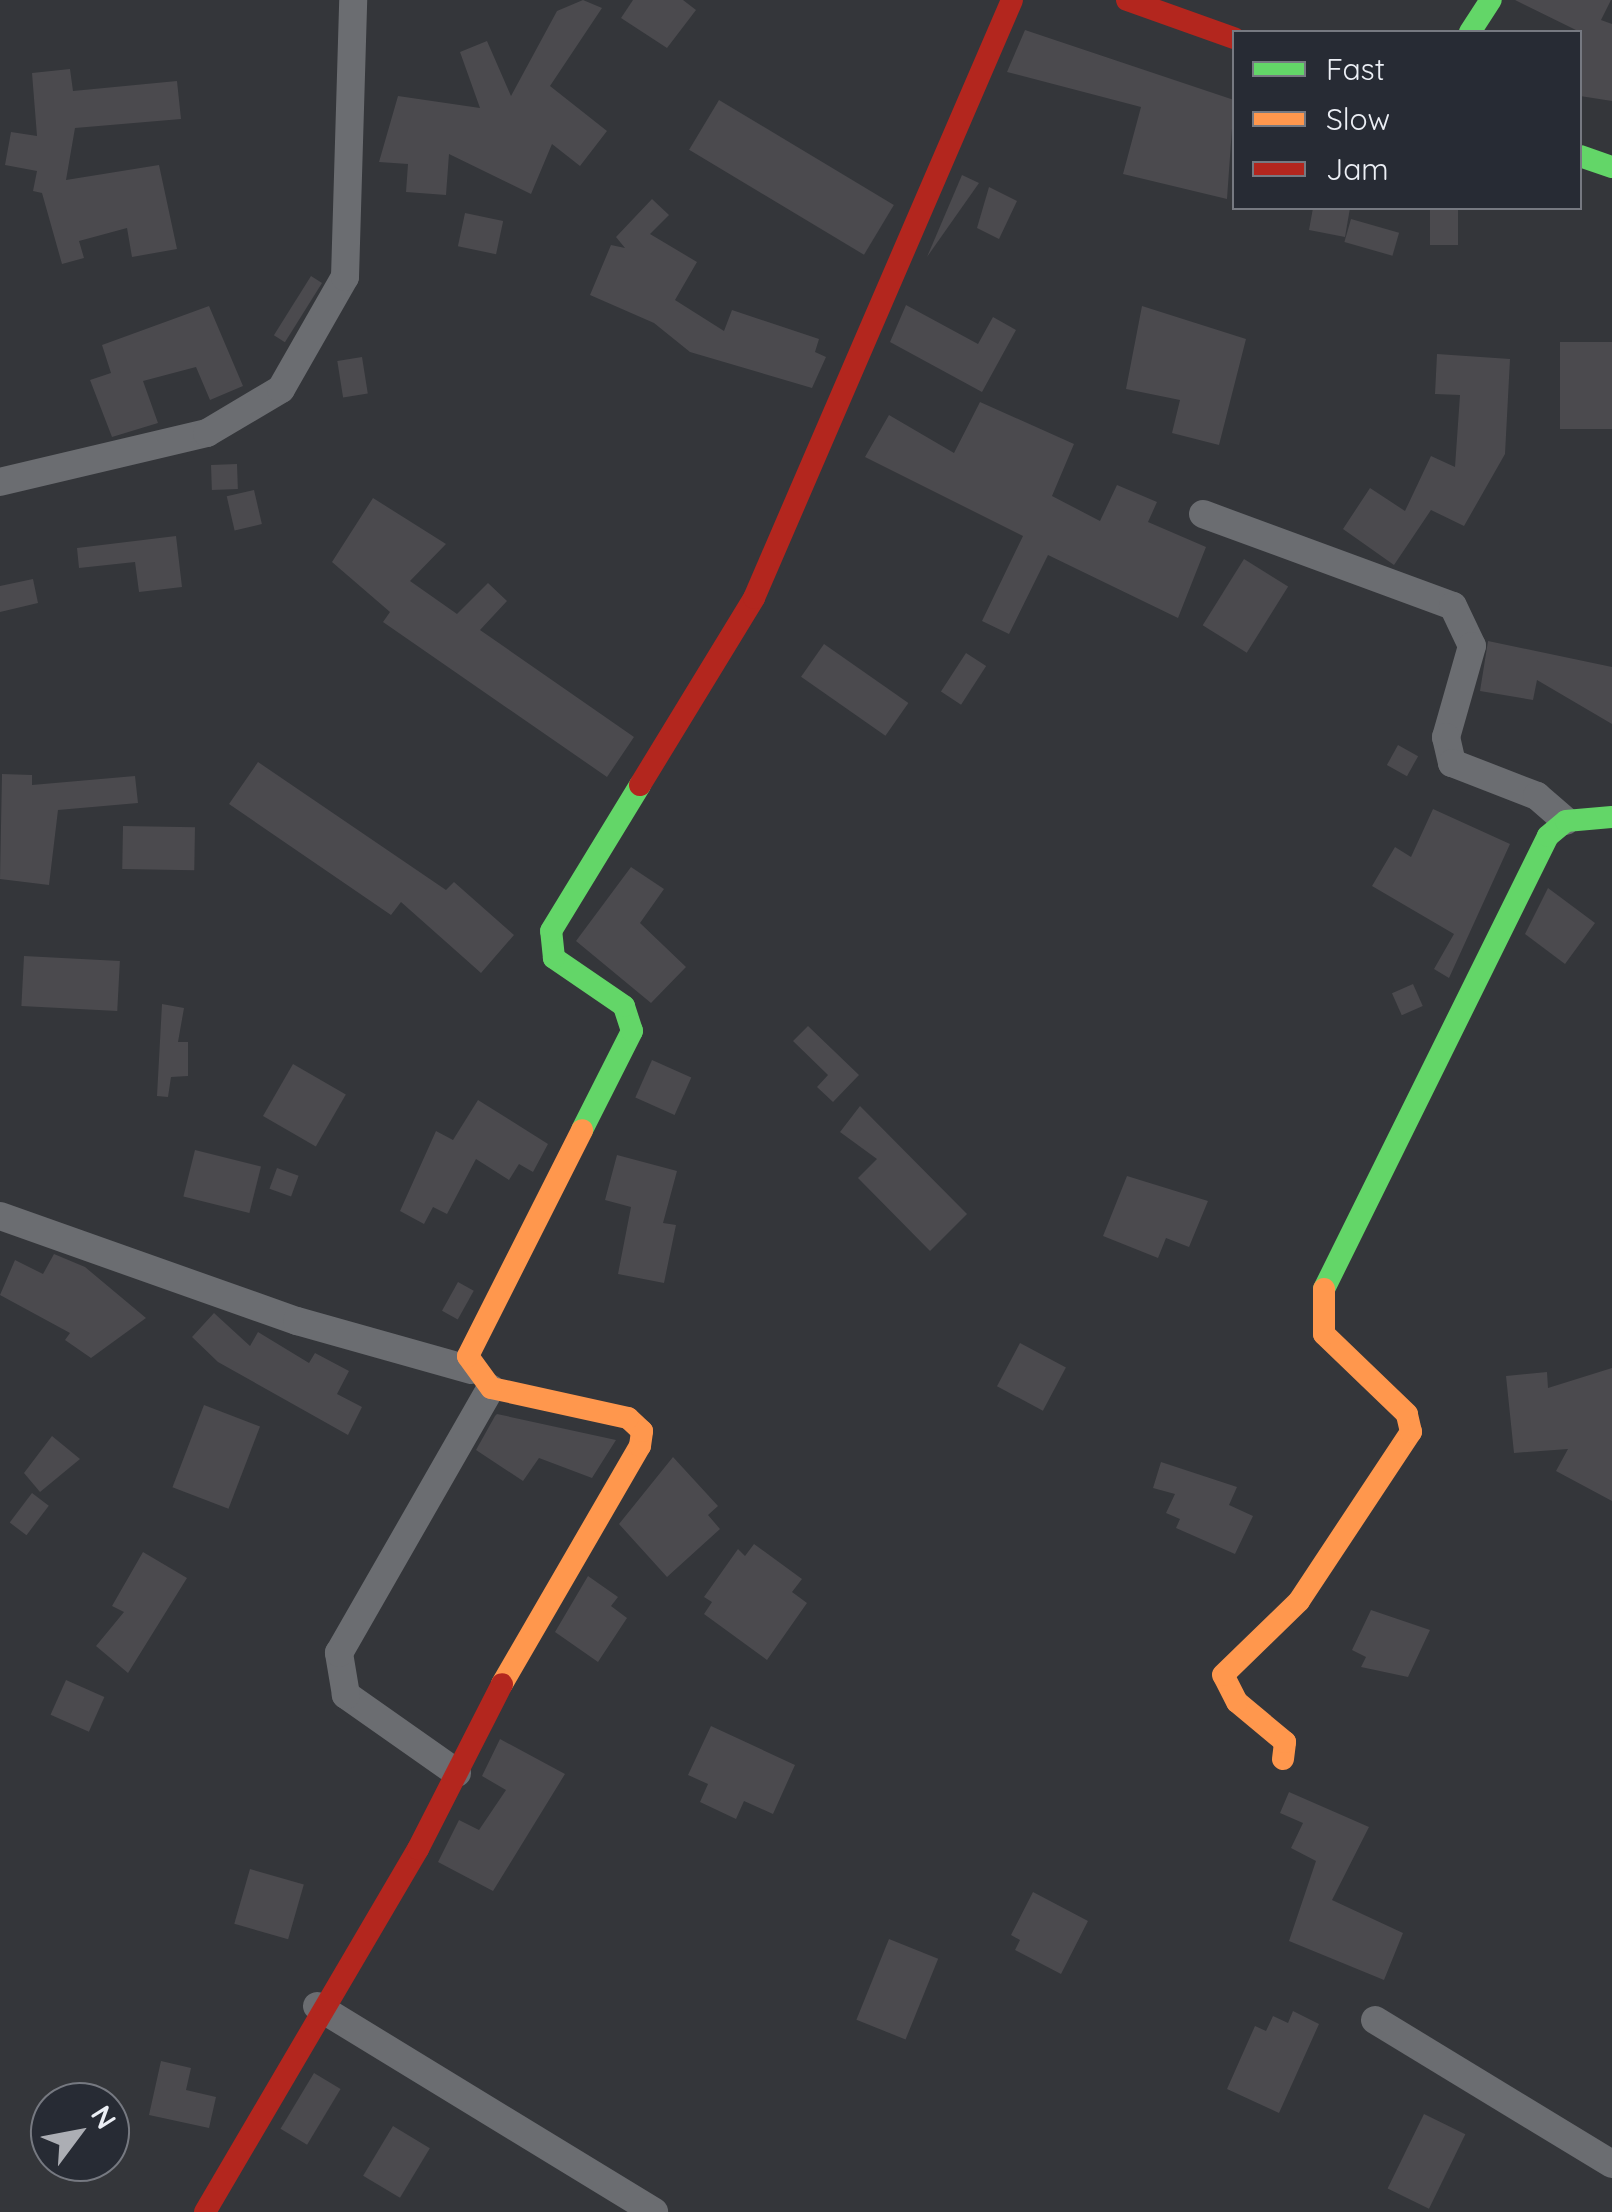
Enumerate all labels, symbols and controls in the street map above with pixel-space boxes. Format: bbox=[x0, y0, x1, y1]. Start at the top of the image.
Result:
legend bbox=[1232, 30, 1582, 210]
text: Fast bbox=[1326, 50, 1385, 88]
text: Slow bbox=[1326, 100, 1390, 138]
text: Jam bbox=[1326, 150, 1389, 188]
north arrow bbox=[30, 2082, 130, 2182]
text: N bbox=[84, 2099, 124, 2135]

